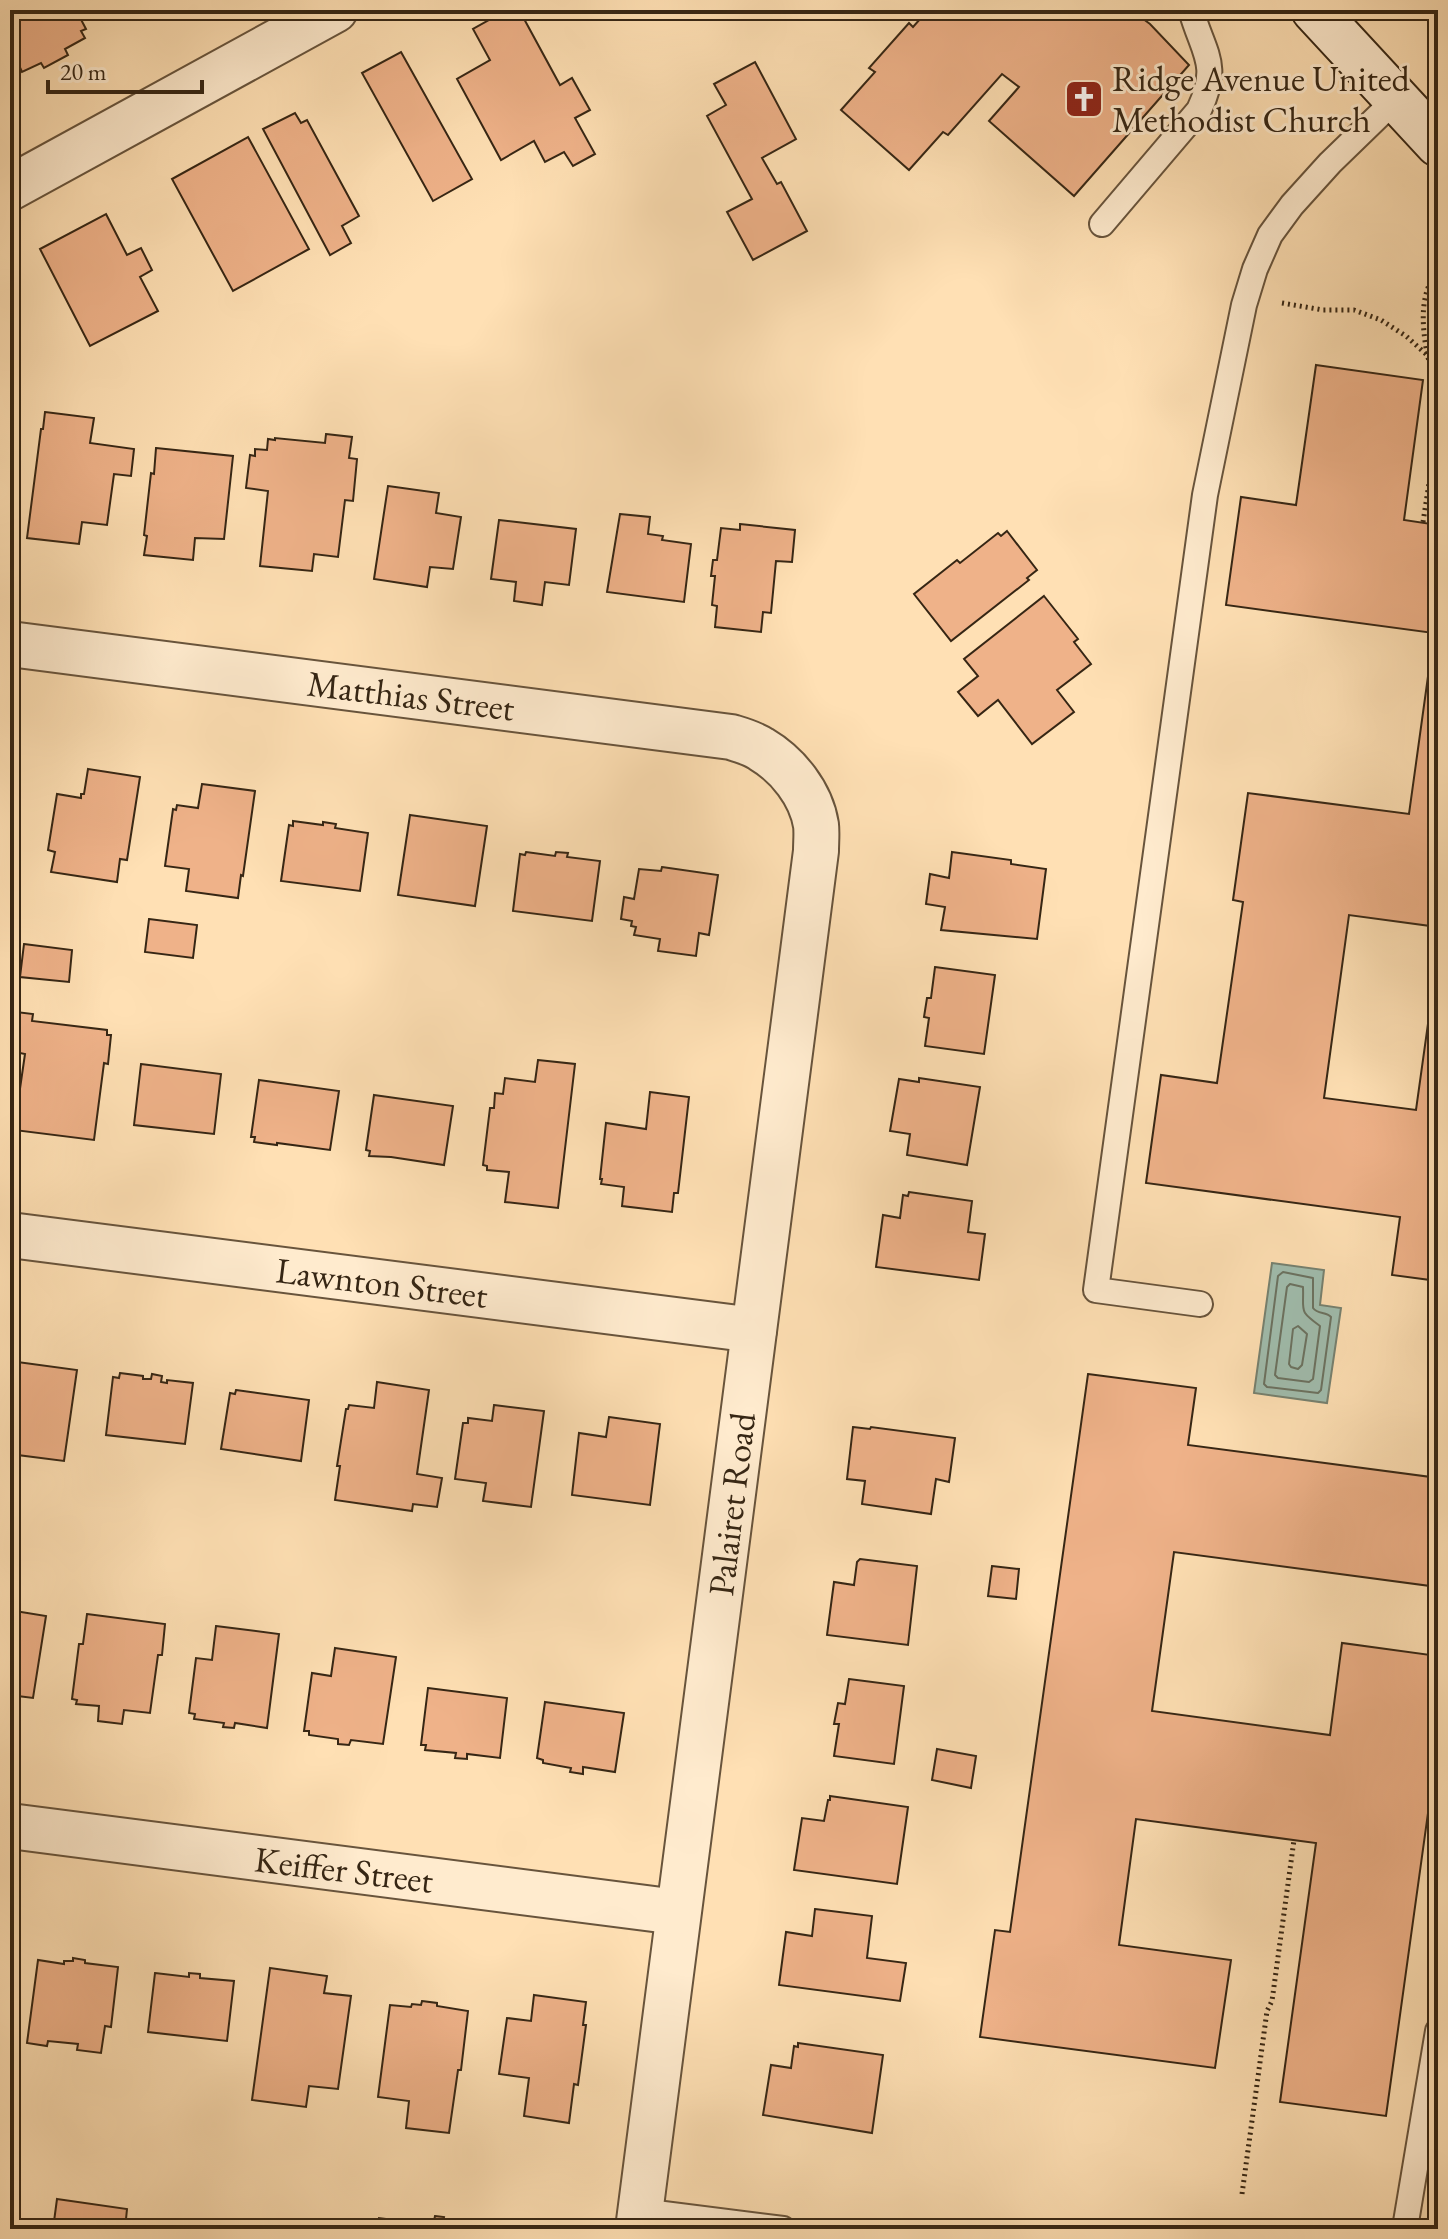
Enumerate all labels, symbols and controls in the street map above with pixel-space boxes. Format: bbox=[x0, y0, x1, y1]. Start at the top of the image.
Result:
scale bar bbox=[48, 44, 202, 94]
place label: Ridge Avenue United Methodist Church bbox=[1112, 55, 1411, 143]
text: 20 m bbox=[60, 56, 107, 87]
church icon: Ridge Avenue United Methodist Church bbox=[1063, 78, 1105, 120]
street label: Matthias Street bbox=[305, 659, 518, 732]
street label: Lawnton Street bbox=[273, 1246, 491, 1319]
street label: Palairet Road bbox=[697, 1409, 766, 1598]
street label: Keiffer Street bbox=[252, 1835, 437, 1904]

